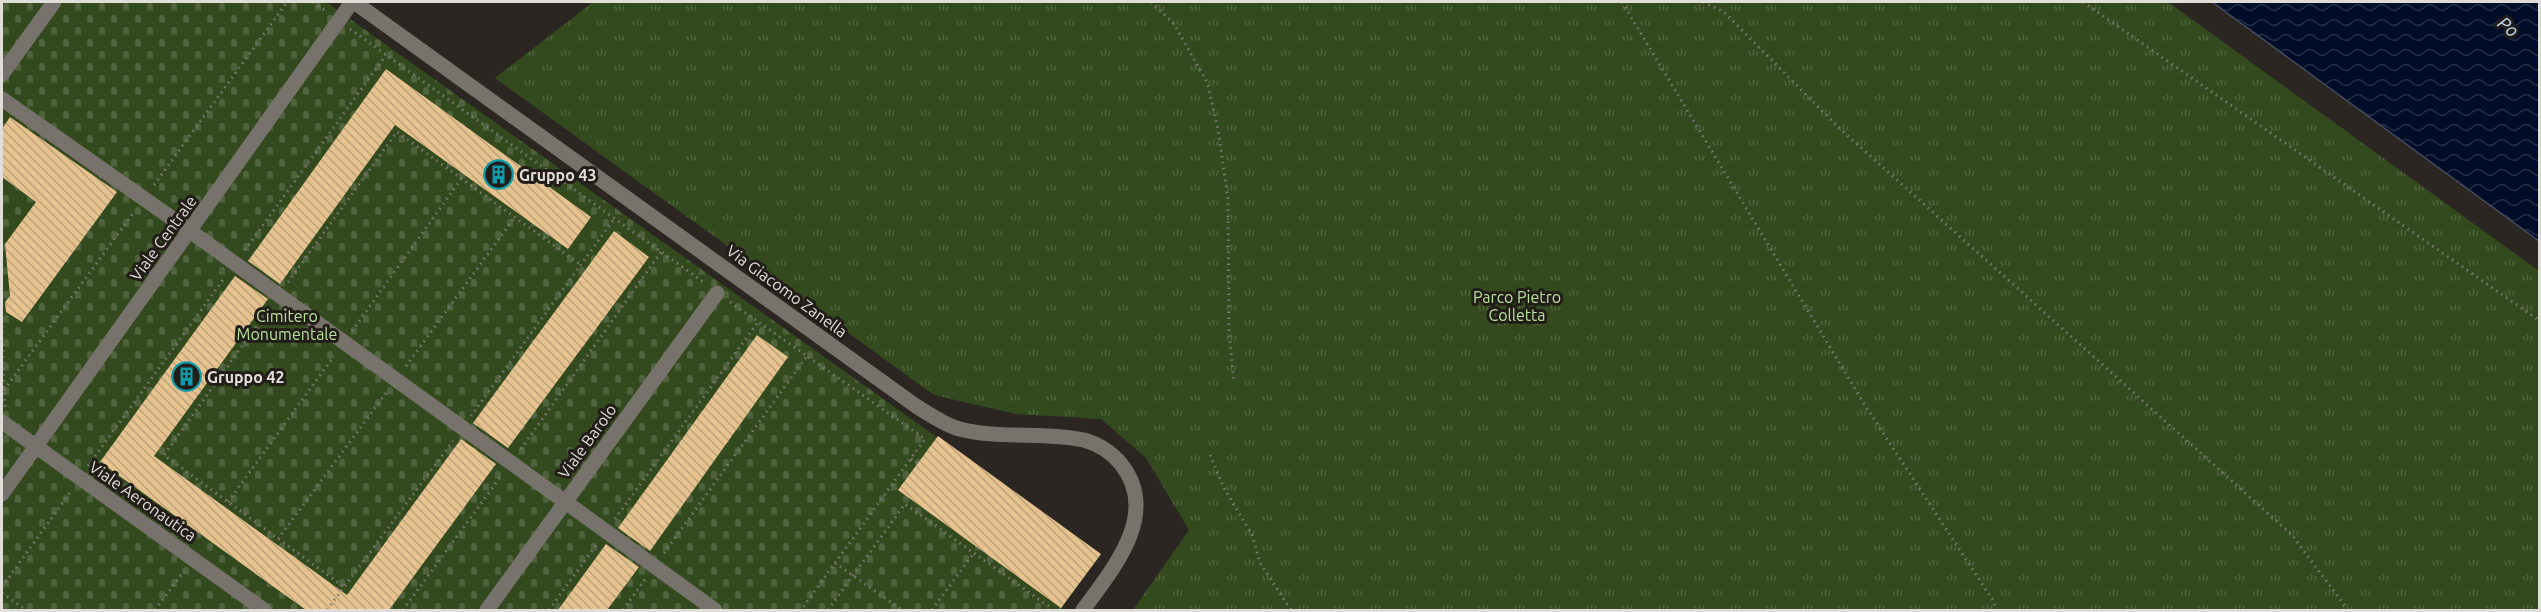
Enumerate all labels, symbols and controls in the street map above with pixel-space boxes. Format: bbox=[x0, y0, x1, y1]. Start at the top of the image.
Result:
water label: Po bbox=[2494, 12, 2523, 41]
building icon: Gruppo 43 bbox=[482, 159, 514, 191]
place label: Gruppo 43 bbox=[519, 166, 597, 184]
street label: Viale Centrale bbox=[126, 192, 200, 284]
street label: Via Giacomo Zanella bbox=[723, 241, 851, 341]
park label: Parco Pietro Colletta bbox=[1473, 288, 1561, 324]
park label: Cimitero Monumentale bbox=[237, 307, 337, 343]
building icon: Gruppo 42 bbox=[170, 361, 202, 393]
place label: Gruppo 42 bbox=[207, 368, 285, 386]
street label: Viale Barolo bbox=[554, 401, 620, 481]
street label: Viale Aeronautica bbox=[86, 457, 200, 545]

